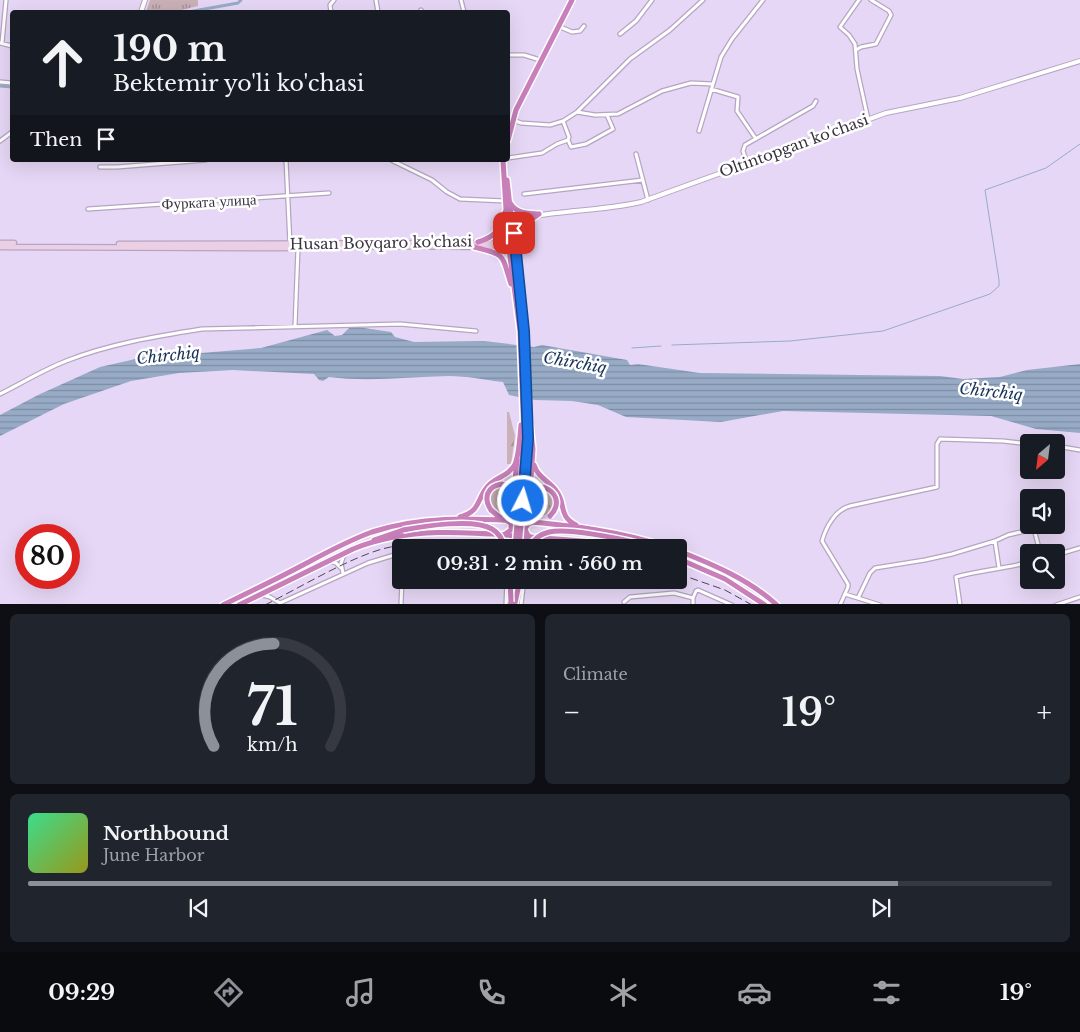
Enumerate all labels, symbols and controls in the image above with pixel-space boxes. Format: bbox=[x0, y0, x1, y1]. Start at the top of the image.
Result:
text: 190 m bbox=[113, 27, 226, 70]
icon: ahead bbox=[30, 30, 95, 95]
text: Bektemir yo'li ko'chasi bbox=[113, 70, 364, 97]
street label: Oltintopgan ko'chasi bbox=[717, 110, 871, 181]
icon: arrive bbox=[92, 125, 120, 153]
text: Then bbox=[30, 128, 82, 151]
street label: Фурката улица bbox=[161, 190, 257, 213]
pin bbox=[493, 212, 535, 254]
icon: arrive bbox=[500, 219, 528, 247]
street label: Husan Boyqaro ko'chasi bbox=[290, 231, 472, 254]
water label: Chirchiq bbox=[135, 342, 201, 368]
water label: Chirchiq bbox=[542, 347, 609, 377]
water label: Chirchiq bbox=[958, 378, 1024, 404]
north arrow bbox=[1020, 434, 1065, 479]
map controls bbox=[1020, 434, 1065, 589]
position arrow bbox=[496, 474, 548, 526]
button: sound bbox=[1020, 489, 1065, 534]
speed limit sign: 80 bbox=[15, 524, 80, 589]
button: search bbox=[1020, 544, 1065, 589]
text: 09:31 · 2 min · 560 m bbox=[436, 552, 643, 575]
text: Climate bbox=[563, 664, 628, 684]
text: 71 bbox=[247, 675, 298, 739]
text: 19° bbox=[781, 689, 836, 736]
text: − bbox=[563, 695, 581, 730]
text: + bbox=[1037, 695, 1052, 730]
text: km/h bbox=[247, 734, 298, 756]
text: Northbound bbox=[103, 822, 229, 845]
text: June Harbor bbox=[103, 845, 204, 865]
icon: previous bbox=[185, 894, 213, 922]
icon: pause bbox=[526, 894, 554, 922]
icon: next bbox=[867, 894, 895, 922]
icon: directions bbox=[211, 975, 246, 1010]
icon: music bbox=[343, 975, 378, 1010]
icon: phone bbox=[474, 975, 509, 1010]
icon: climate bbox=[606, 975, 641, 1010]
icon: car bbox=[737, 975, 772, 1010]
icon: filters bbox=[869, 975, 904, 1010]
text: 09:29 bbox=[48, 979, 115, 1006]
text: 19° bbox=[1000, 979, 1032, 1006]

